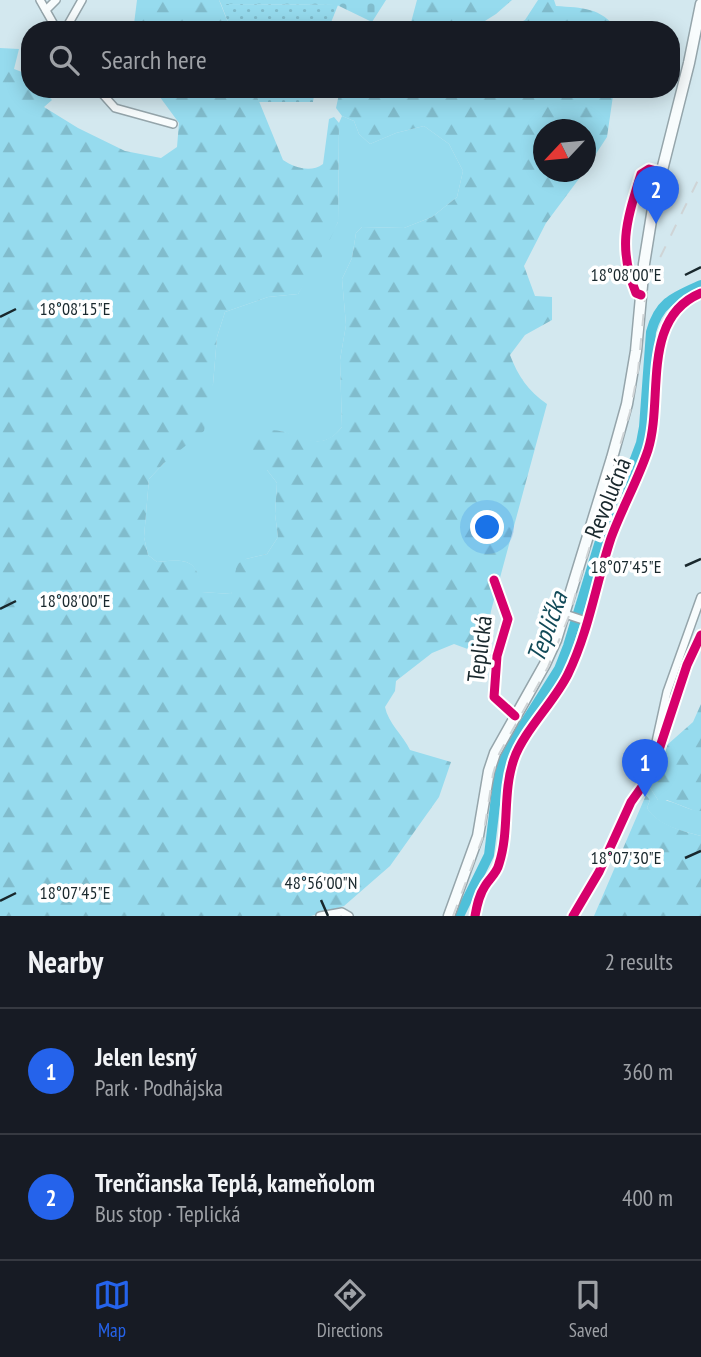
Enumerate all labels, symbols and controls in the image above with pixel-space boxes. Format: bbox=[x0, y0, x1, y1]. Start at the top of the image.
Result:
search box bbox=[21, 21, 680, 98]
icon: search bbox=[45, 41, 83, 79]
text: Search here bbox=[101, 43, 207, 76]
north arrow bbox=[533, 119, 596, 182]
pin: 2 bbox=[633, 166, 679, 224]
text: 18°08'00"E bbox=[591, 263, 661, 286]
text: 18°08'15"E bbox=[40, 297, 110, 320]
street label: Revolučná bbox=[577, 453, 638, 543]
your location bbox=[470, 510, 504, 544]
text: 18°07'45"E bbox=[591, 555, 661, 578]
water label: Teplička bbox=[519, 586, 575, 667]
text: 18°08'00"E bbox=[40, 589, 110, 612]
street label: Teplická bbox=[460, 614, 499, 684]
pin: 1 bbox=[622, 739, 668, 797]
text: 18°07'30"E bbox=[591, 846, 661, 869]
text: 48°56'00"N bbox=[285, 871, 357, 894]
text: 18°07'45"E bbox=[40, 881, 110, 904]
text: Nearby bbox=[28, 942, 103, 981]
text: 2 results bbox=[605, 947, 673, 976]
text: Jelen lesný bbox=[95, 1040, 197, 1073]
text: 1 bbox=[46, 1057, 57, 1086]
text: 360 m bbox=[622, 1057, 673, 1086]
text: Park · Podhájska bbox=[95, 1073, 223, 1102]
text: Trenčianska Teplá, kameňolom bbox=[95, 1166, 375, 1199]
text: 2 bbox=[46, 1183, 57, 1212]
text: 400 m bbox=[622, 1183, 673, 1212]
text: Bus stop · Teplická bbox=[95, 1199, 240, 1228]
tab: Map bbox=[93, 1276, 131, 1342]
tab: Directions bbox=[317, 1276, 383, 1342]
tab: Saved bbox=[569, 1276, 608, 1342]

